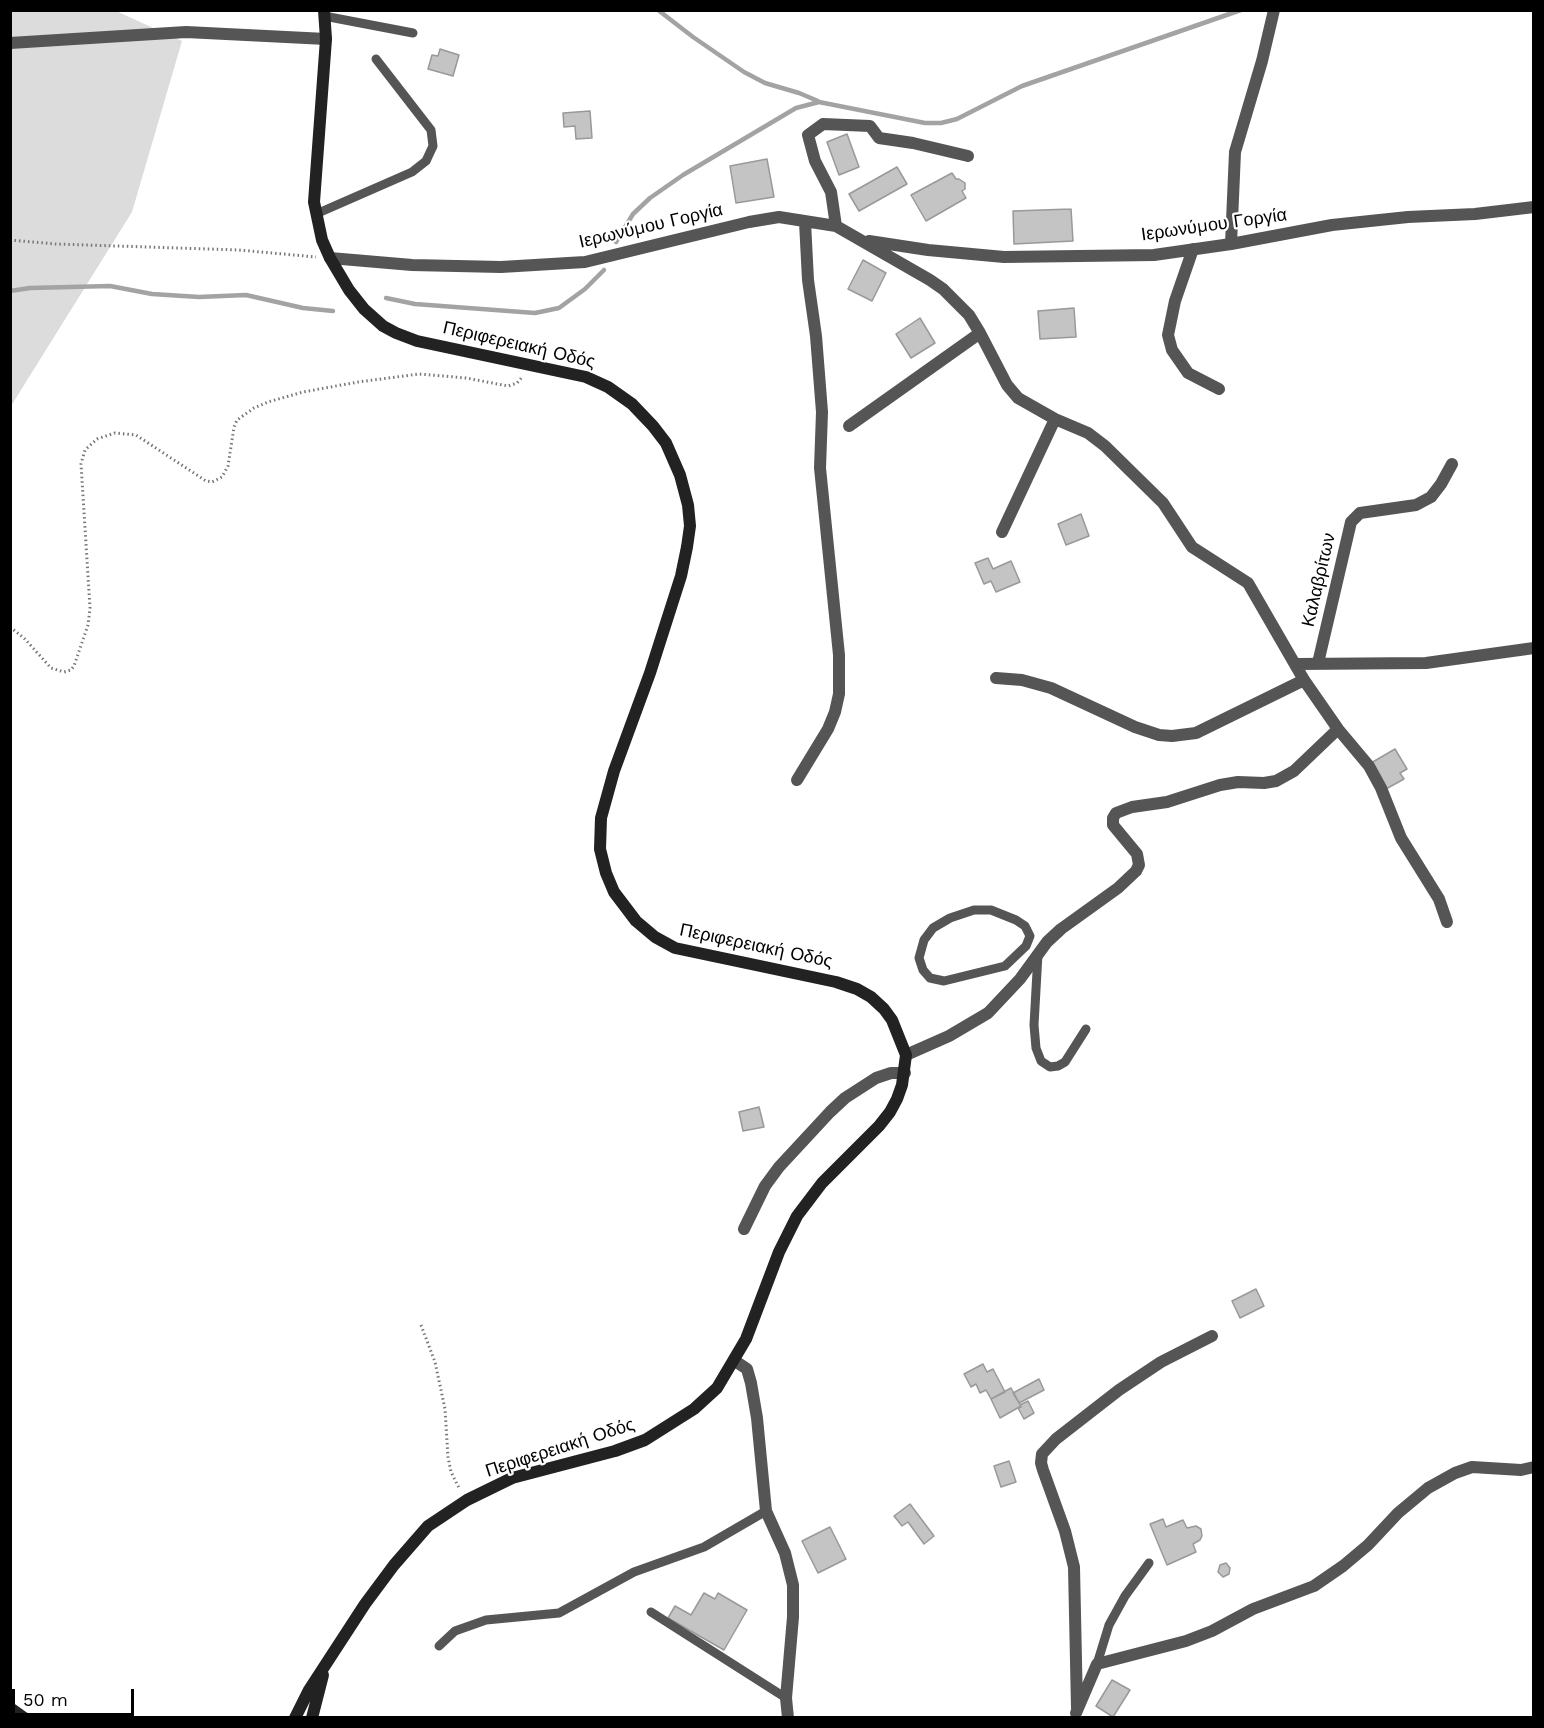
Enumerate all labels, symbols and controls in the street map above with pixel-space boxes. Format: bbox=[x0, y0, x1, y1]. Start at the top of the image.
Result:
street label: Ιερωνύμου Γοργία bbox=[577, 199, 725, 253]
street label: Ιερωνύμου Γοργία bbox=[1140, 204, 1288, 246]
street label: Περιφερειακή Οδός bbox=[441, 317, 597, 373]
street label: Καλαβρίτων bbox=[1298, 531, 1340, 629]
street label: Περιφερειακή Οδός bbox=[678, 919, 834, 973]
street label: Περιφερειακή Οδός bbox=[483, 1414, 637, 1482]
scale bar bbox=[15, 1677, 136, 1715]
text: 50 m bbox=[23, 1689, 68, 1710]

